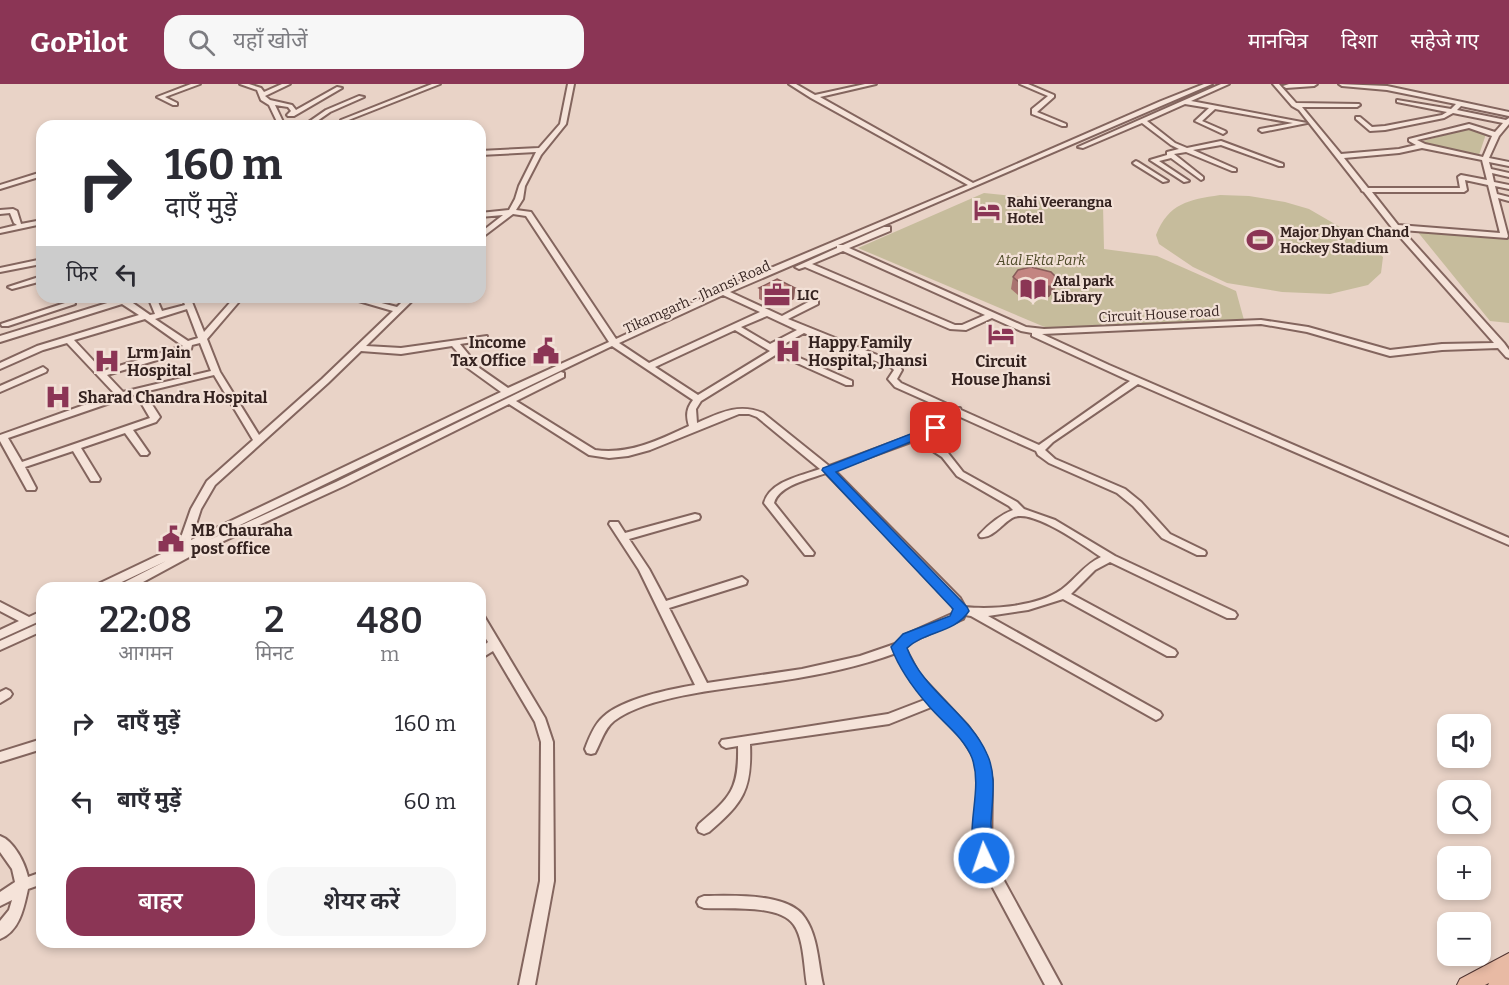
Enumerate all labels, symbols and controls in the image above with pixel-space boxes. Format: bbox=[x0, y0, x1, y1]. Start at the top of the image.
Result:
search box bbox=[164, 15, 584, 69]
text: GoPilot bbox=[30, 26, 128, 59]
icon: search bbox=[185, 26, 218, 59]
text: यहाँ खोजें bbox=[233, 27, 308, 54]
text: मानचित्र bbox=[1248, 28, 1308, 54]
text: दिशा bbox=[1341, 28, 1377, 54]
text: सहेजे गए bbox=[1410, 28, 1479, 54]
text: 160 m bbox=[165, 140, 282, 190]
icon: right bbox=[66, 144, 144, 222]
text: दाएँ मुड़ें bbox=[165, 191, 237, 223]
place label: Rahi Veerangna Hotel bbox=[1007, 194, 1112, 227]
hotel icon: Rahi Veerangna Hotel bbox=[972, 195, 1002, 225]
place label: Major Dhyan Chand Hockey Stadium bbox=[1280, 224, 1410, 257]
sports icon: Major Dhyan Chand Hockey Stadium bbox=[1245, 225, 1275, 255]
park label: Atal Ekta Park bbox=[995, 252, 1086, 269]
street label: Tikamgarh - Jhansi Road bbox=[621, 257, 773, 338]
icon: left bbox=[110, 258, 143, 291]
text: फिर bbox=[66, 260, 98, 287]
place label: Atal park Library bbox=[1053, 273, 1114, 306]
library icon: Atal park Library bbox=[1018, 274, 1048, 304]
office icon: LIC bbox=[762, 280, 792, 310]
place label: LIC bbox=[797, 287, 819, 304]
street label: Circuit House road bbox=[1098, 303, 1220, 326]
hotel icon: Circuit House Jhansi bbox=[986, 319, 1016, 349]
place label: Income Tax Office bbox=[450, 333, 526, 370]
place label: Happy Family Hospital, Jhansi bbox=[808, 333, 927, 370]
public building icon: Income Tax Office bbox=[531, 336, 561, 366]
hospital icon: Happy Family Hospital, Jhansi bbox=[773, 336, 803, 366]
place label: Lrm Jain Hospital bbox=[127, 343, 192, 380]
hospital icon: Lrm Jain Hospital bbox=[92, 346, 122, 376]
place label: Circuit House Jhansi bbox=[951, 352, 1051, 389]
hospital icon: Sharad Chandra Hospital bbox=[43, 382, 73, 412]
place label: Sharad Chandra Hospital bbox=[78, 388, 268, 407]
pin bbox=[910, 402, 961, 453]
icon: arrive bbox=[919, 411, 952, 444]
place label: MB Chauraha post office bbox=[191, 521, 292, 558]
public building icon: MB Chauraha post office bbox=[156, 524, 186, 554]
text: 22:08 bbox=[99, 598, 192, 642]
text: 2 bbox=[264, 598, 284, 642]
text: 480 bbox=[357, 599, 423, 643]
text: आगमन bbox=[118, 641, 173, 665]
text: मिनट bbox=[255, 641, 293, 665]
text: m bbox=[380, 642, 399, 666]
icon: right bbox=[66, 707, 99, 740]
text: दाएँ मुड़ें bbox=[117, 708, 180, 735]
text: 160 m bbox=[395, 710, 456, 737]
map controls bbox=[1437, 714, 1491, 966]
button: sound bbox=[1437, 714, 1491, 768]
button: search bbox=[1437, 780, 1491, 834]
icon: left bbox=[66, 785, 99, 818]
text: बाएँ मुड़ें bbox=[117, 786, 181, 813]
text: 60 m bbox=[404, 788, 456, 815]
position arrow bbox=[952, 826, 1016, 890]
button: + bbox=[1437, 846, 1491, 900]
button: बाहर bbox=[66, 867, 255, 936]
button: शेयर करें bbox=[267, 867, 456, 936]
button: − bbox=[1437, 912, 1491, 966]

